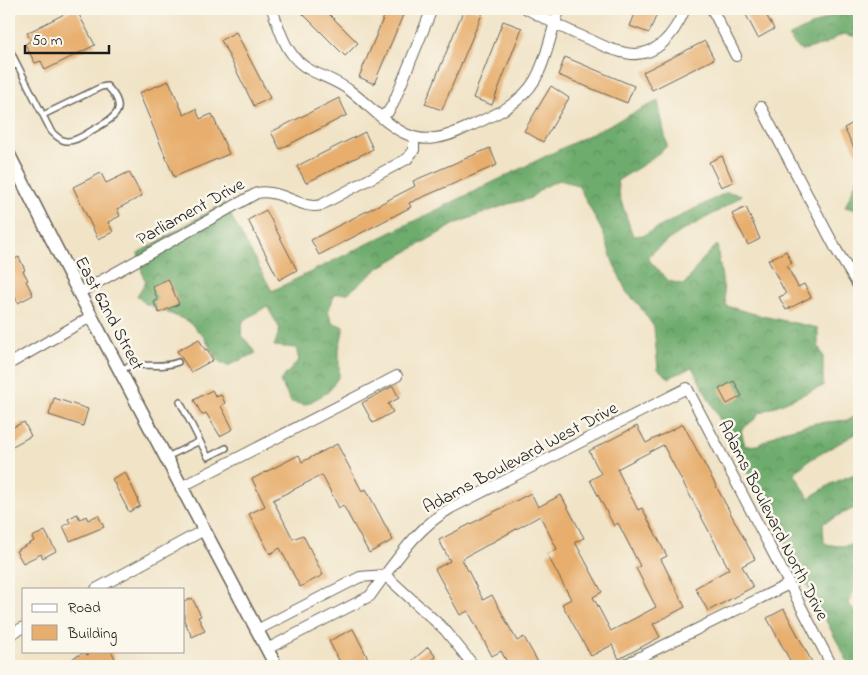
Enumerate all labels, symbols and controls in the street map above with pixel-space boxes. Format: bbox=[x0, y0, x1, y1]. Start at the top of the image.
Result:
scale bar bbox=[25, 22, 109, 54]
text: 50 m bbox=[32, 30, 63, 52]
street label: Parliament Drive bbox=[132, 172, 250, 253]
street label: East 62nd Street bbox=[67, 252, 149, 376]
street label: Adams Boulevard West Drive bbox=[419, 396, 624, 521]
street label: Adams Boulevard North Drive bbox=[710, 416, 835, 627]
legend bbox=[22, 588, 185, 652]
text: Road bbox=[68, 597, 101, 619]
text: Building bbox=[67, 623, 117, 646]

